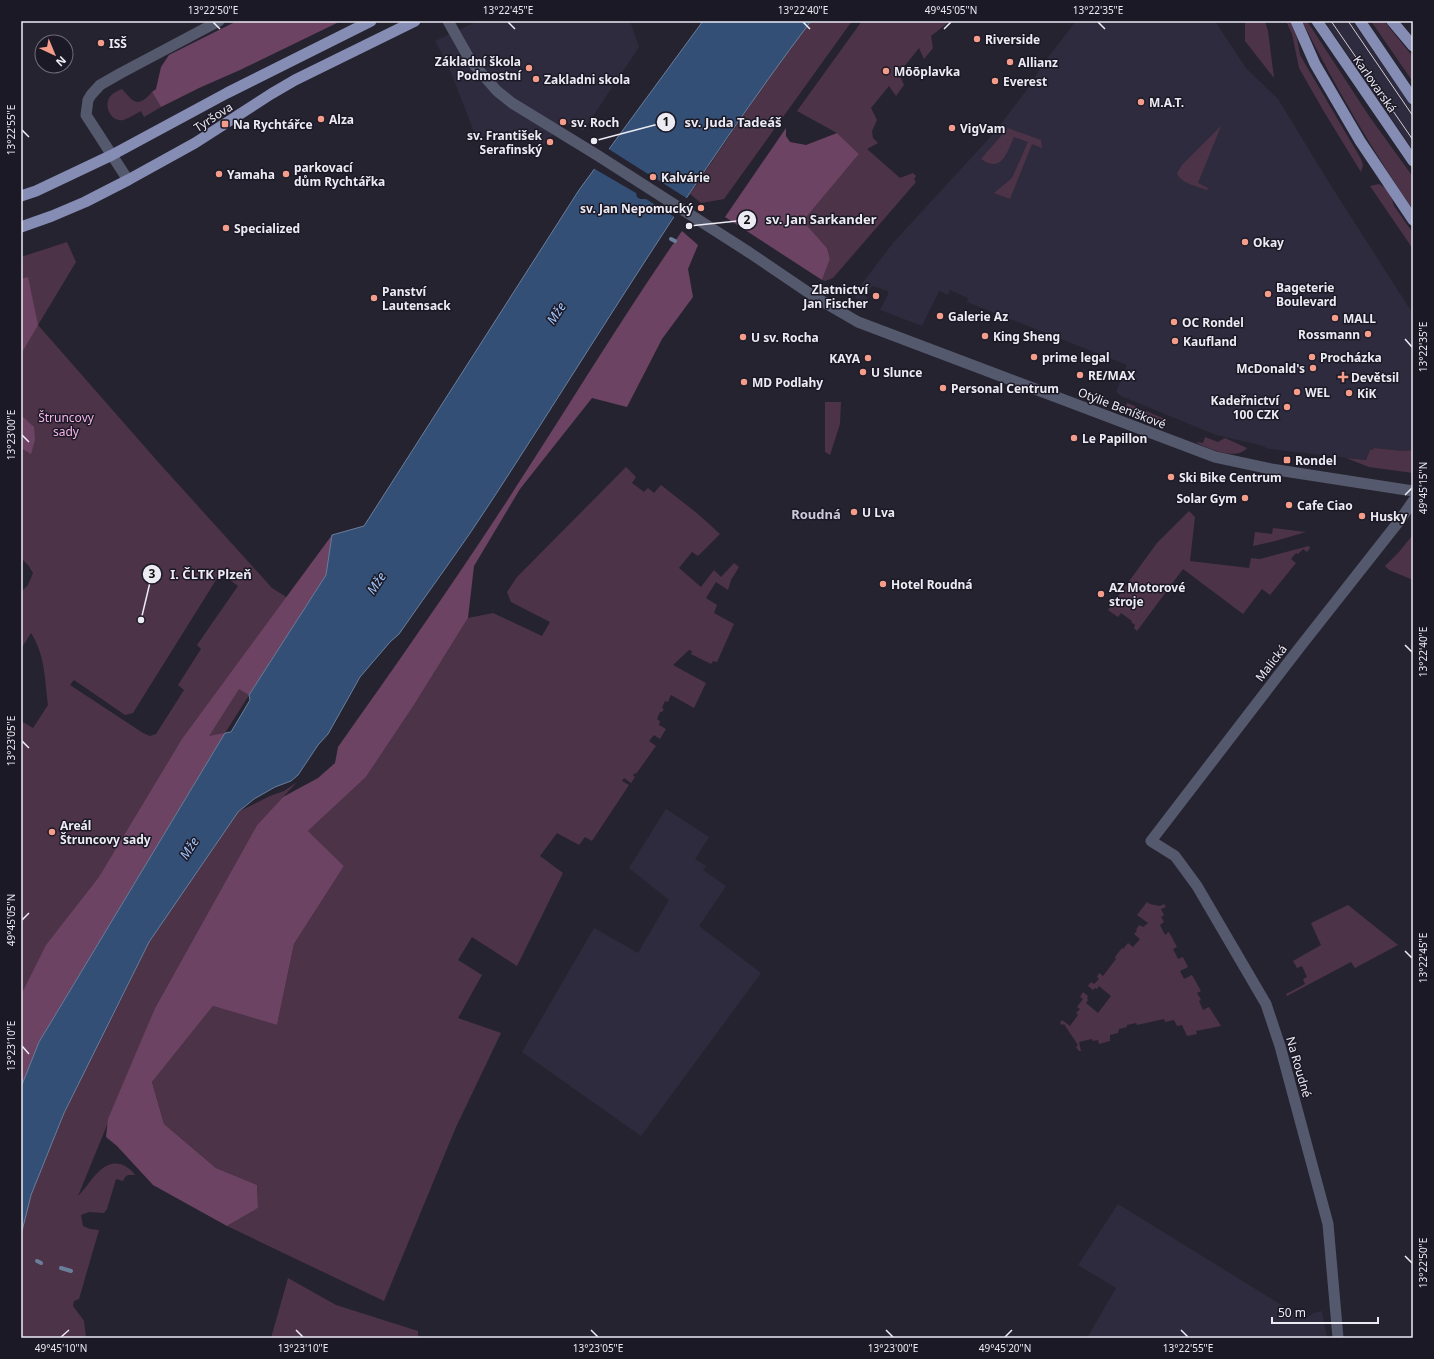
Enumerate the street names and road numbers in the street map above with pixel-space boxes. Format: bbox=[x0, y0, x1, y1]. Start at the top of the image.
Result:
street label: Karlovarská bbox=[1349, 52, 1401, 116]
street label: Tyršova bbox=[190, 98, 236, 136]
street label: Otýlie Beníškové bbox=[1076, 383, 1169, 433]
street label: Malická bbox=[1251, 641, 1291, 685]
street label: Na Roudné bbox=[1282, 1035, 1316, 1100]

